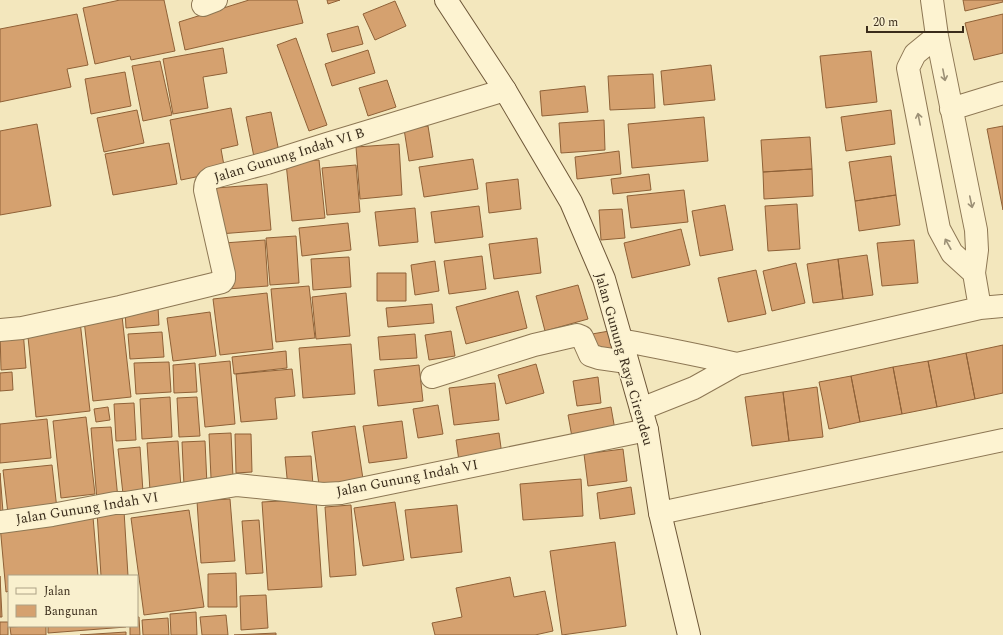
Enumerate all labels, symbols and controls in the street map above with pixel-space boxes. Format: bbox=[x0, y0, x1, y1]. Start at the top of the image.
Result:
scale bar bbox=[867, 8, 963, 34]
text: 20 m bbox=[873, 13, 898, 32]
one-way arrow bbox=[941, 68, 949, 81]
one-way arrow bbox=[914, 112, 922, 125]
street label: Jalan Gunung Indah VI B bbox=[211, 122, 367, 188]
one-way arrow bbox=[967, 195, 975, 208]
one-way arrow bbox=[943, 239, 951, 251]
street label: Jalan Gunung Raya Cirendeu bbox=[589, 270, 659, 448]
street label: Jalan Gunung Indah VI bbox=[334, 454, 480, 502]
street label: Jalan Gunung Indah VI bbox=[14, 486, 160, 530]
legend bbox=[8, 575, 138, 627]
text: Jalan bbox=[44, 582, 71, 601]
text: Bangunan bbox=[44, 602, 98, 621]

